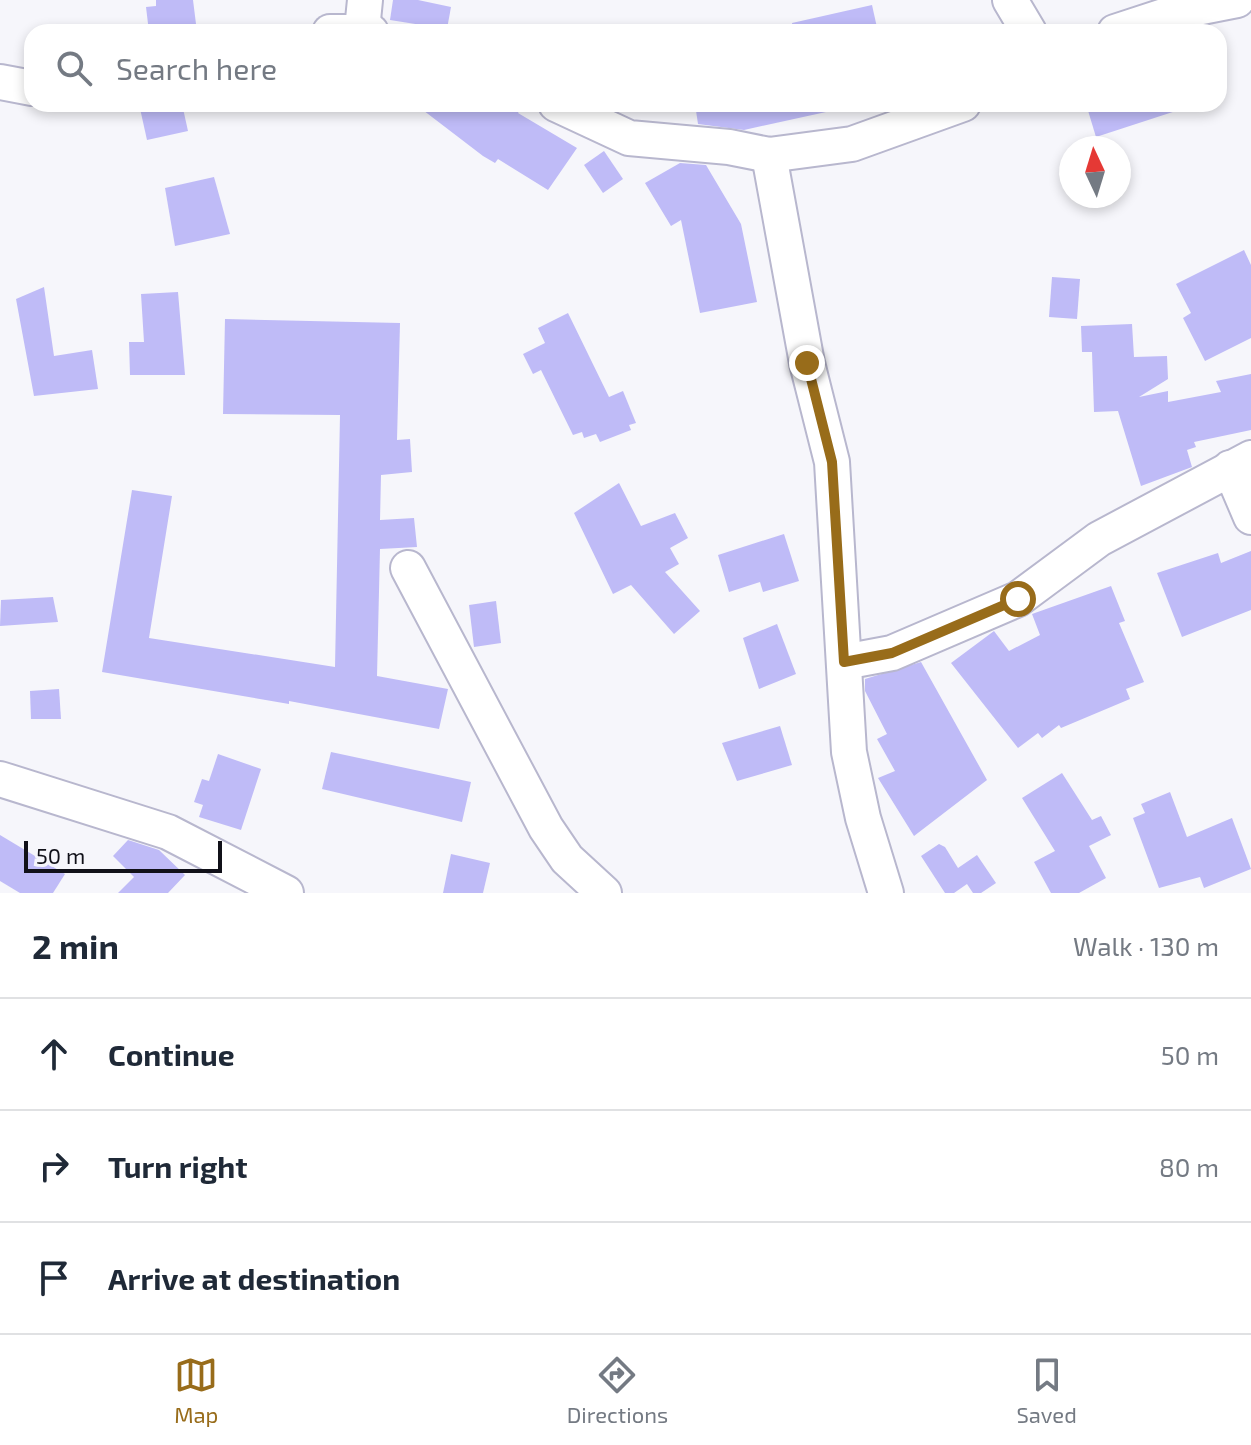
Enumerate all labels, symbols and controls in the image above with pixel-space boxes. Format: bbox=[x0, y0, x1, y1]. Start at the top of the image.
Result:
search box bbox=[24, 24, 1227, 112]
icon: search bbox=[52, 46, 96, 90]
text: Search here bbox=[116, 50, 277, 86]
north arrow bbox=[1059, 136, 1131, 208]
route end bbox=[789, 345, 825, 381]
route start bbox=[1000, 581, 1036, 617]
scale bar bbox=[24, 837, 222, 873]
text: 50 m bbox=[36, 842, 85, 868]
text: 2 min bbox=[32, 925, 119, 966]
text: Walk · 130 m bbox=[1073, 930, 1219, 961]
icon: ahead bbox=[32, 1032, 76, 1076]
text: Continue bbox=[108, 1036, 235, 1072]
text: 50 m bbox=[1161, 1039, 1219, 1070]
icon: right bbox=[32, 1144, 76, 1188]
text: Turn right bbox=[108, 1148, 248, 1184]
text: 80 m bbox=[1159, 1151, 1219, 1182]
icon: arrive bbox=[32, 1256, 76, 1300]
text: Arrive at destination bbox=[108, 1260, 400, 1296]
tab: Map bbox=[174, 1353, 218, 1427]
tab: Directions bbox=[567, 1353, 668, 1427]
tab: Saved bbox=[1016, 1353, 1077, 1427]

